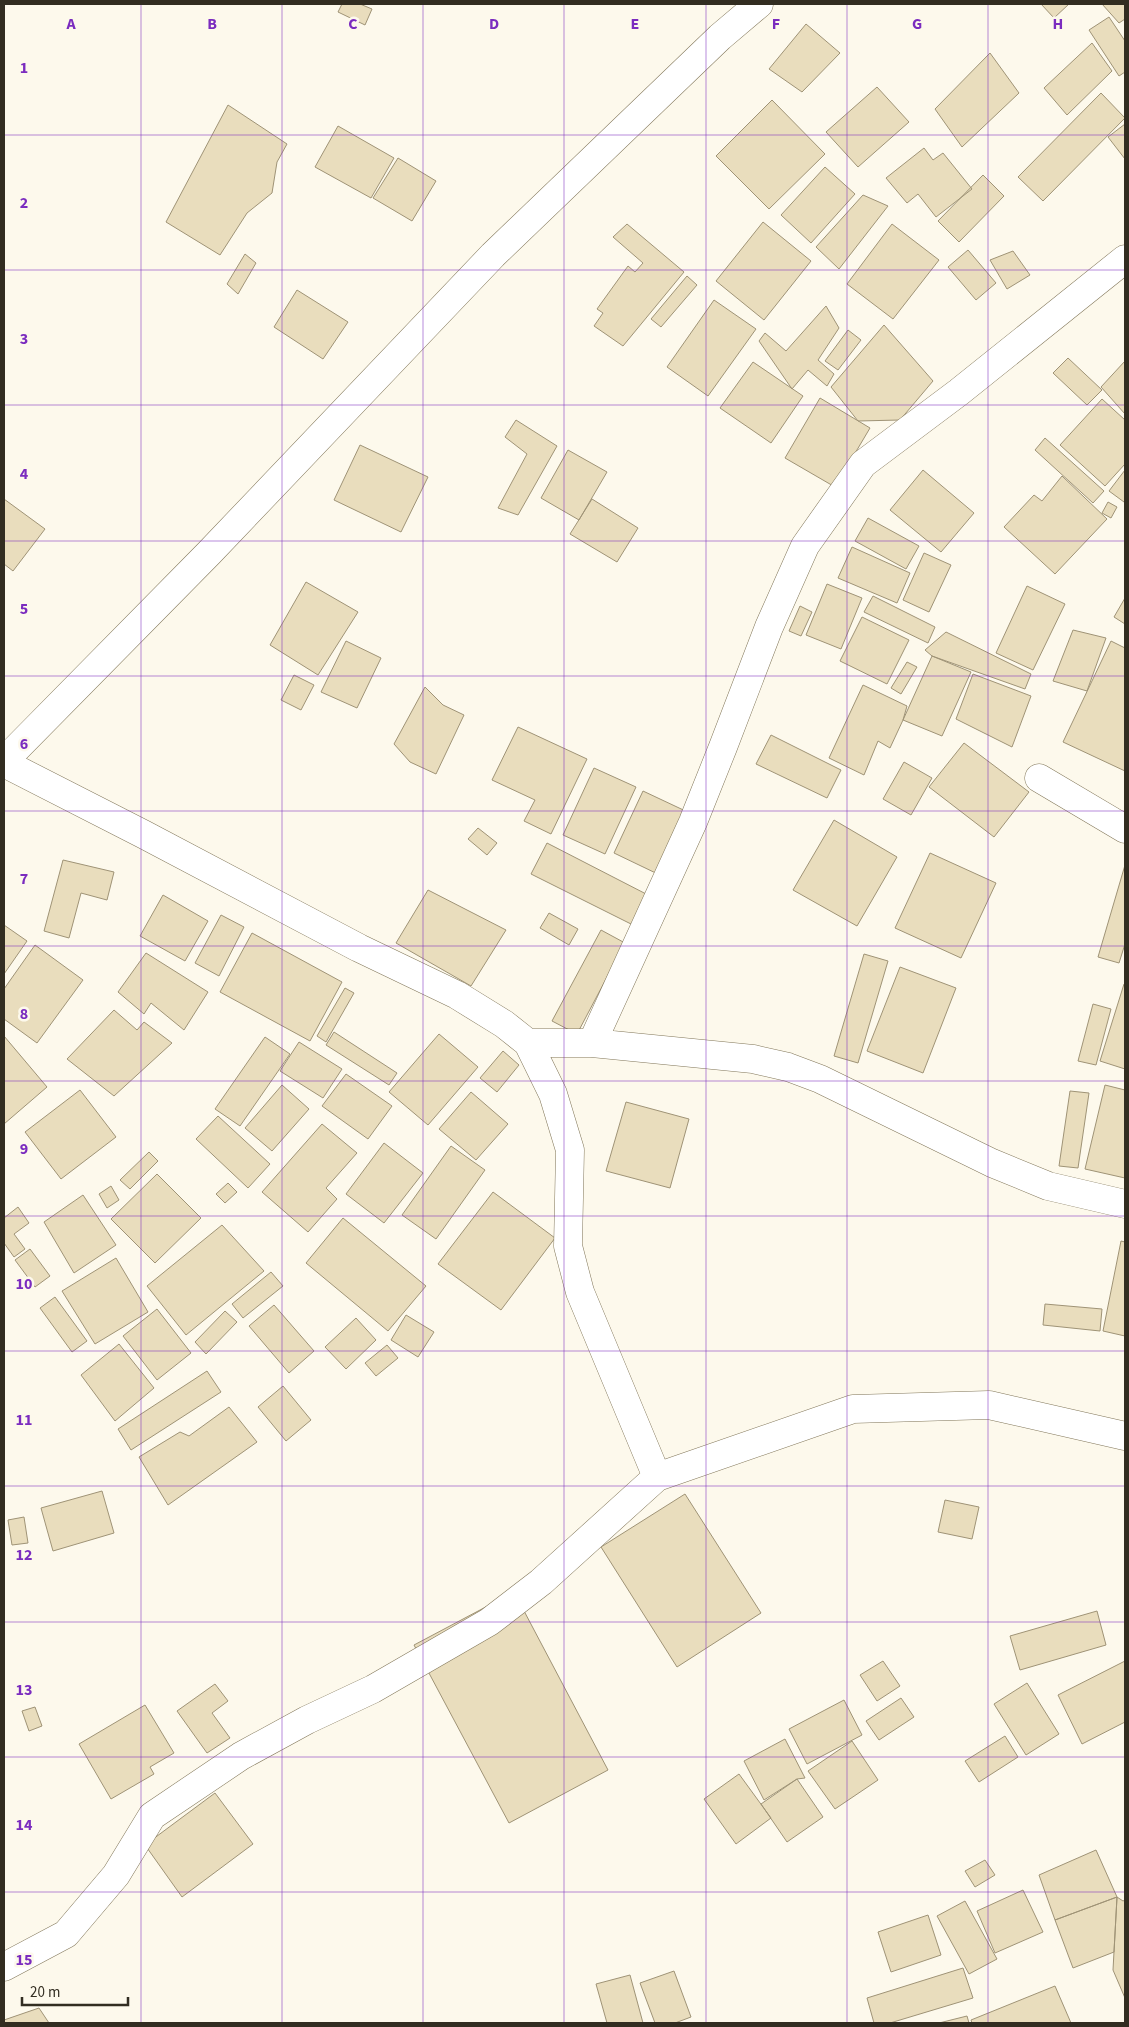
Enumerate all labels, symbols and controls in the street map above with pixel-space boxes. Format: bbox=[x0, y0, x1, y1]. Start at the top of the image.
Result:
text: A bbox=[65, 13, 76, 35]
text: B bbox=[207, 13, 217, 35]
text: C bbox=[348, 13, 358, 35]
text: D bbox=[489, 13, 499, 35]
text: E bbox=[631, 13, 639, 35]
text: F bbox=[772, 13, 780, 35]
text: G bbox=[912, 13, 922, 35]
text: H bbox=[1053, 13, 1063, 35]
text: 1 bbox=[20, 57, 28, 79]
text: 2 bbox=[20, 192, 28, 214]
text: 3 bbox=[20, 328, 28, 350]
text: 4 bbox=[20, 463, 29, 485]
text: 5 bbox=[20, 598, 28, 620]
text: 6 bbox=[20, 733, 28, 755]
text: 7 bbox=[20, 868, 28, 890]
text: 8 bbox=[20, 1003, 28, 1025]
text: 9 bbox=[20, 1138, 28, 1160]
text: 10 bbox=[16, 1273, 32, 1295]
text: 11 bbox=[16, 1409, 32, 1431]
text: 12 bbox=[16, 1544, 32, 1566]
text: 13 bbox=[16, 1679, 32, 1701]
text: 14 bbox=[16, 1814, 33, 1836]
text: 15 bbox=[16, 1949, 32, 1971]
scale bar bbox=[22, 1974, 129, 2006]
text: 20 m bbox=[30, 1982, 60, 2003]

